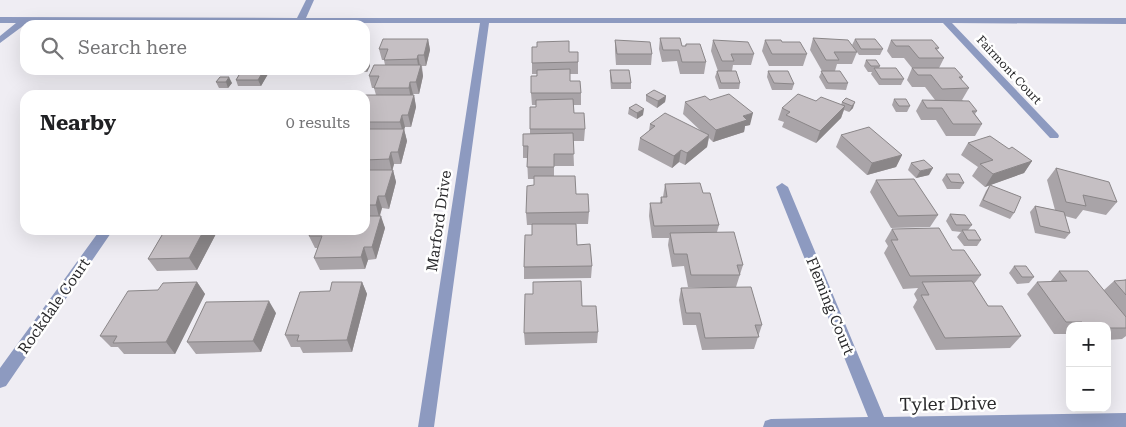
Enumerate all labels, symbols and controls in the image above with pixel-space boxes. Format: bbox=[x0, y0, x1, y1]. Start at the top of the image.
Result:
search box bbox=[20, 20, 370, 75]
street label: Fairmont Court bbox=[974, 33, 1045, 108]
icon: search bbox=[38, 34, 66, 62]
text: Search here bbox=[78, 36, 187, 59]
text: Nearby bbox=[40, 111, 116, 135]
text: 0 results bbox=[286, 113, 350, 132]
street label: Marford Drive bbox=[423, 169, 455, 273]
street label: Rockdale Court bbox=[14, 254, 94, 357]
street label: Fleming Court bbox=[802, 255, 858, 358]
map controls bbox=[1066, 322, 1111, 412]
button: + bbox=[1066, 322, 1111, 367]
button: − bbox=[1066, 367, 1111, 412]
street label: Tyler Drive bbox=[899, 392, 997, 415]

